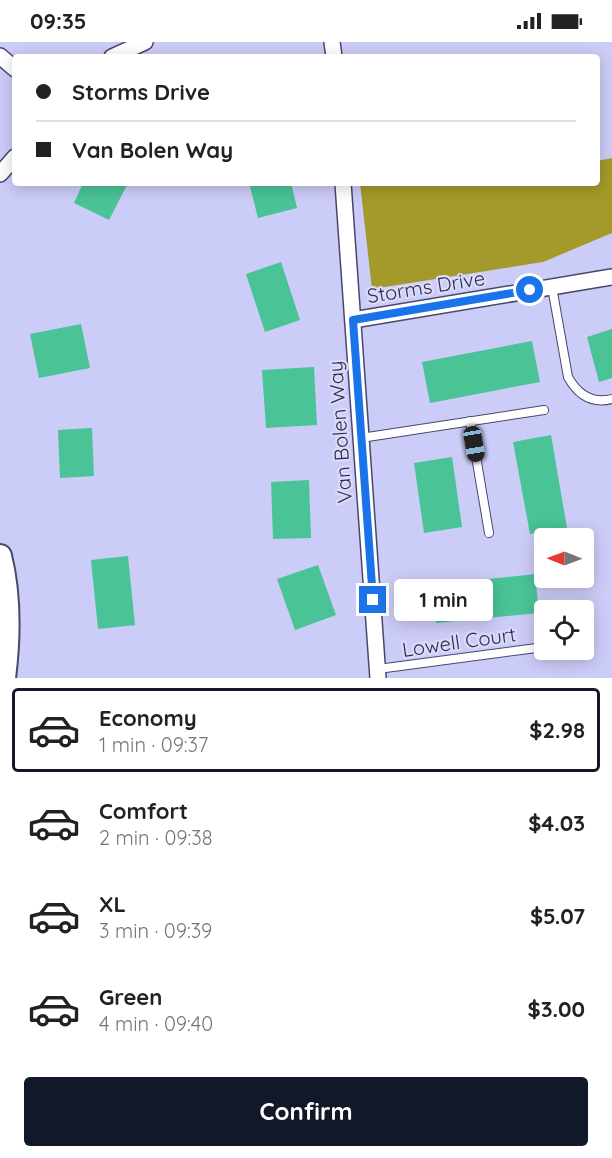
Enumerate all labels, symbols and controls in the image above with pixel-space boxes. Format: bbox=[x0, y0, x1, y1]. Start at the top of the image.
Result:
text: 09:35 bbox=[30, 7, 87, 35]
text: Storms Drive bbox=[72, 78, 210, 106]
text: Van Bolen Way bbox=[72, 136, 233, 164]
street label: Storms Drive bbox=[365, 265, 487, 308]
route start bbox=[516, 276, 543, 303]
street label: Van Bolen Way bbox=[322, 360, 357, 504]
car bbox=[462, 425, 486, 463]
north arrow bbox=[534, 528, 594, 588]
map controls bbox=[534, 528, 594, 660]
callout: 1 min bbox=[394, 579, 493, 621]
route end bbox=[359, 586, 386, 613]
text: 1 min bbox=[419, 587, 468, 612]
button: locate bbox=[534, 600, 594, 660]
street label: Lowell Court bbox=[400, 621, 518, 662]
icon: car bbox=[27, 703, 81, 757]
text: Economy bbox=[99, 704, 197, 732]
text: $2.98 bbox=[529, 716, 585, 744]
text: 1 min · 09:37 bbox=[99, 732, 208, 757]
icon: car bbox=[27, 796, 81, 850]
text: Comfort bbox=[99, 797, 188, 825]
text: $4.03 bbox=[528, 809, 585, 837]
text: 2 min · 09:38 bbox=[99, 825, 213, 850]
icon: car bbox=[27, 889, 81, 943]
text: XL bbox=[99, 890, 126, 918]
text: $5.07 bbox=[530, 902, 585, 930]
text: 3 min · 09:39 bbox=[99, 918, 212, 943]
icon: car bbox=[27, 982, 81, 1036]
text: Green bbox=[99, 983, 162, 1011]
text: $3.00 bbox=[528, 995, 585, 1023]
text: 4 min · 09:40 bbox=[99, 1011, 213, 1036]
button: Confirm bbox=[24, 1077, 588, 1146]

